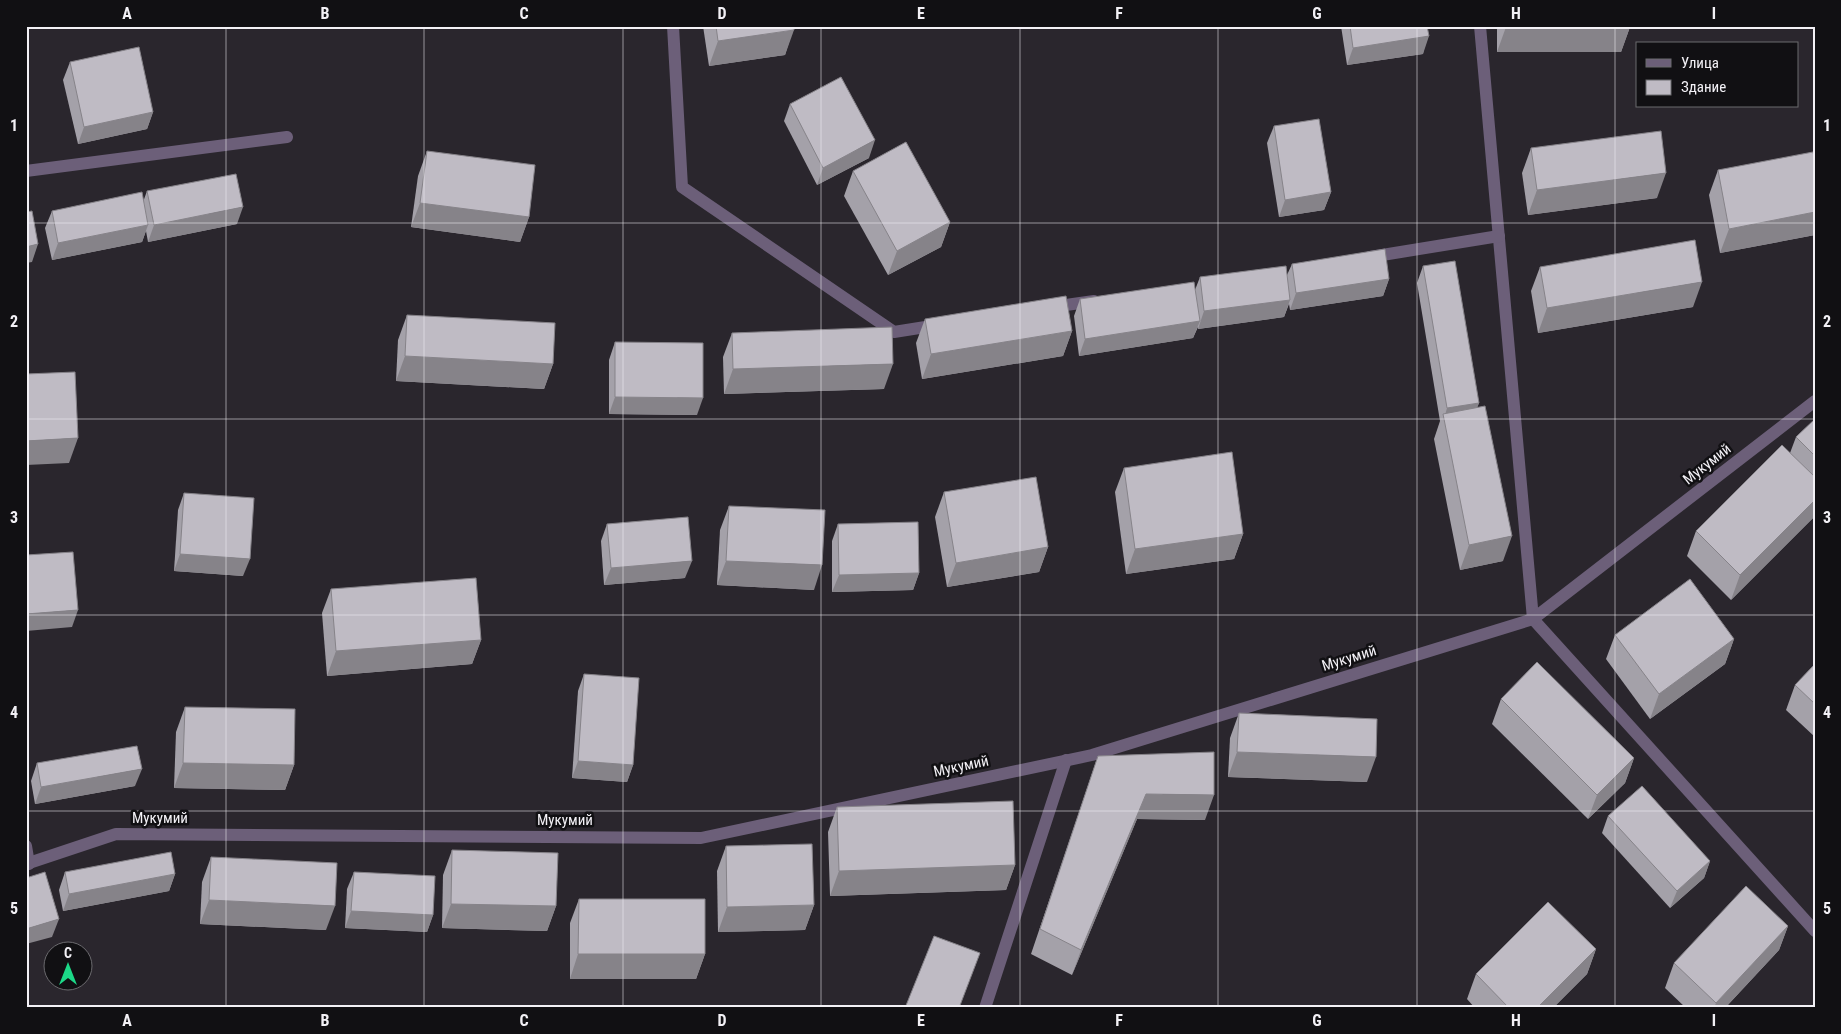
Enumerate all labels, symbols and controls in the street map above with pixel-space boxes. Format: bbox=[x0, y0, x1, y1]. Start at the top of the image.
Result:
text: A bbox=[122, 4, 132, 23]
text: B bbox=[321, 4, 330, 23]
text: C bbox=[519, 4, 529, 23]
text: D bbox=[717, 4, 727, 23]
text: E bbox=[917, 4, 925, 23]
text: F bbox=[1115, 4, 1123, 23]
text: G bbox=[1312, 4, 1322, 23]
text: H bbox=[1511, 4, 1521, 23]
text: I bbox=[1712, 4, 1716, 23]
legend bbox=[1636, 42, 1798, 108]
text: Улица bbox=[1681, 54, 1719, 72]
text: Здание bbox=[1681, 78, 1726, 96]
text: 1 bbox=[10, 116, 18, 135]
text: 1 bbox=[1823, 116, 1831, 135]
text: 2 bbox=[10, 312, 18, 331]
text: 2 bbox=[1823, 312, 1831, 331]
street label: Мукумий bbox=[1679, 440, 1735, 488]
text: 3 bbox=[10, 508, 18, 527]
text: 3 bbox=[1823, 508, 1831, 527]
street label: Мукумий bbox=[1320, 641, 1378, 675]
text: 4 bbox=[10, 703, 18, 722]
text: 4 bbox=[1823, 703, 1831, 722]
street label: Мукумий bbox=[932, 751, 990, 781]
street label: Мукумий bbox=[132, 809, 188, 827]
street label: Мукумий bbox=[537, 811, 593, 829]
text: 5 bbox=[10, 899, 18, 918]
text: 5 bbox=[1823, 899, 1831, 918]
north arrow bbox=[42, 942, 92, 992]
text: С bbox=[64, 945, 72, 961]
text: A bbox=[122, 1011, 132, 1030]
text: B bbox=[321, 1011, 330, 1030]
text: C bbox=[519, 1011, 529, 1030]
text: D bbox=[717, 1011, 727, 1030]
text: E bbox=[917, 1011, 925, 1030]
text: F bbox=[1115, 1011, 1123, 1030]
text: G bbox=[1312, 1011, 1322, 1030]
text: H bbox=[1511, 1011, 1521, 1030]
text: I bbox=[1712, 1011, 1716, 1030]

